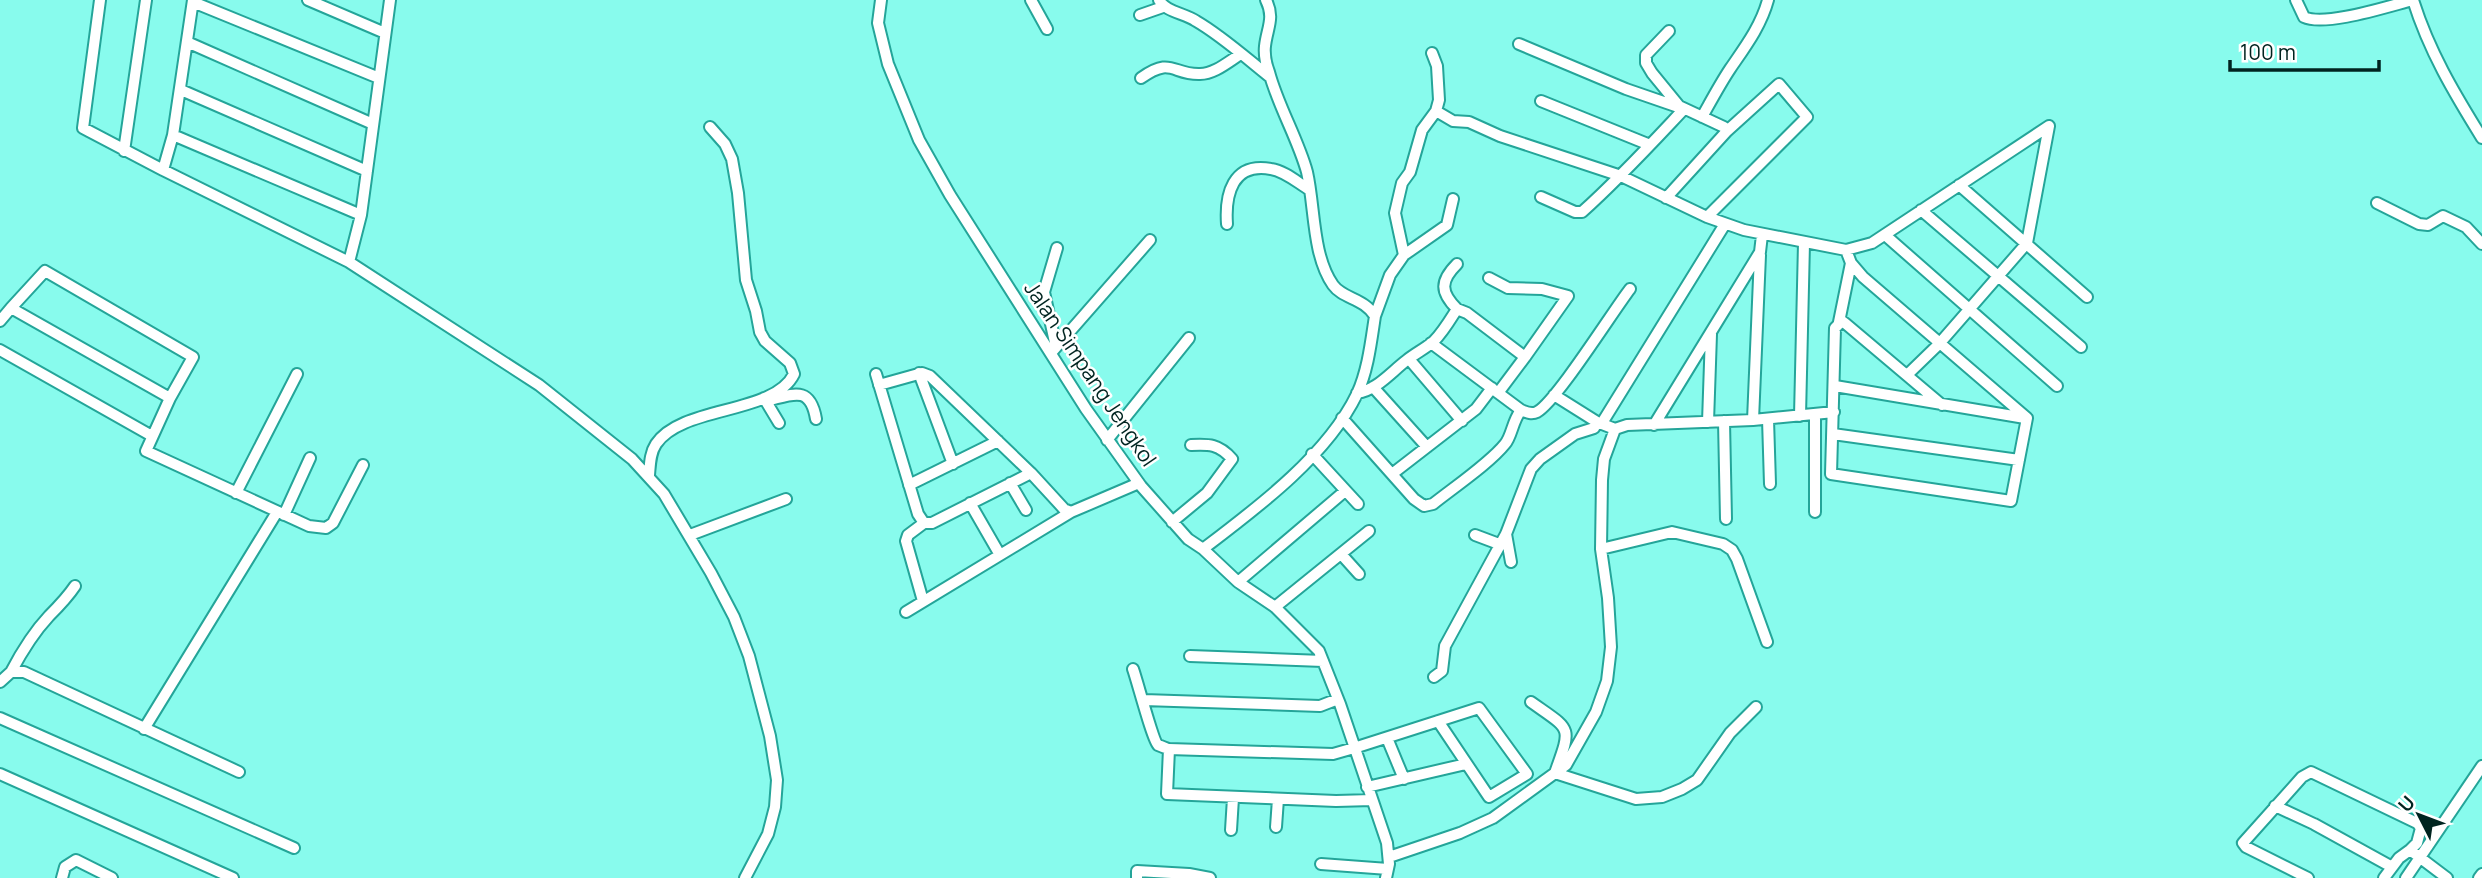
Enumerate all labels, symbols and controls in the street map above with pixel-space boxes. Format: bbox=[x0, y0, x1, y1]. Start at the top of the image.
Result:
scale bar bbox=[2230, 28, 2379, 72]
text: 100 m bbox=[2240, 38, 2296, 66]
street label: Jalan Simpang Jengkol bbox=[1018, 275, 1163, 471]
north arrow bbox=[2384, 780, 2454, 850]
text: U bbox=[2392, 790, 2421, 817]

